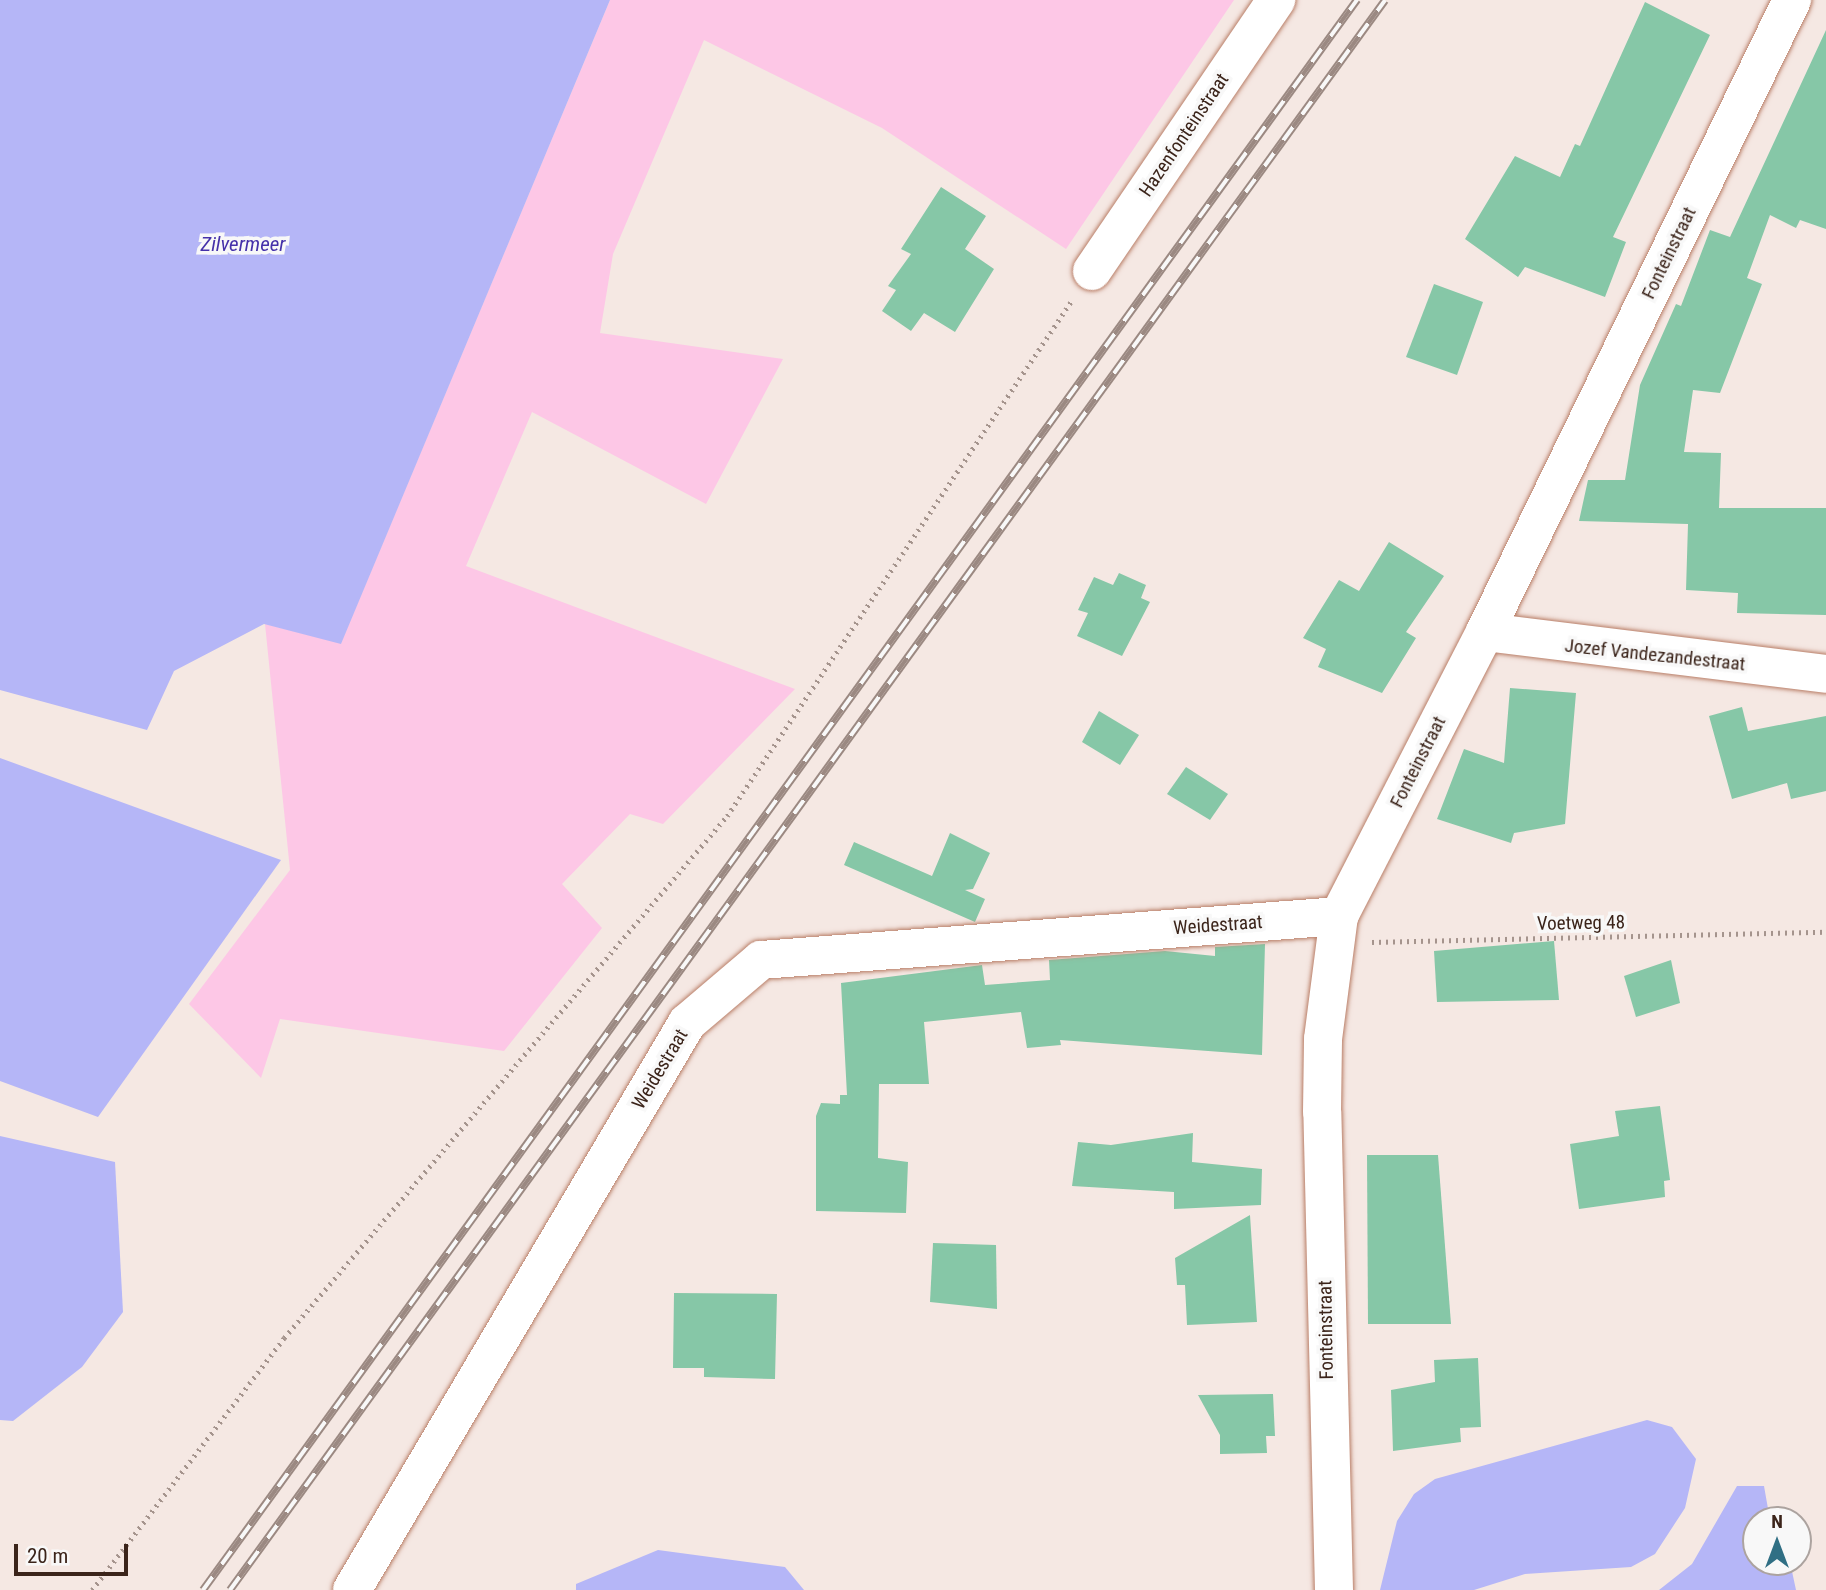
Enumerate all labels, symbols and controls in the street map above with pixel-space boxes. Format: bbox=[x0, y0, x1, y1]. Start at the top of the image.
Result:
street label: Hazenfonteinstraat bbox=[1134, 69, 1234, 201]
street label: Fonteinstraat bbox=[1637, 203, 1701, 303]
water label: Zilvermeer bbox=[201, 231, 285, 257]
street label: Jozef Vandezandestraat bbox=[1564, 634, 1746, 676]
street label: Fonteinstraat bbox=[1385, 713, 1451, 811]
street label: Weidestraat bbox=[1173, 911, 1263, 939]
street label: Voetweg 48 bbox=[1537, 911, 1625, 935]
street label: Weidestraat bbox=[627, 1025, 693, 1113]
street label: Fonteinstraat bbox=[1314, 1280, 1338, 1380]
north arrow bbox=[1742, 1506, 1812, 1576]
text: N bbox=[1771, 1510, 1783, 1533]
scale bar bbox=[18, 1530, 131, 1574]
text: 20 m bbox=[27, 1544, 68, 1568]

